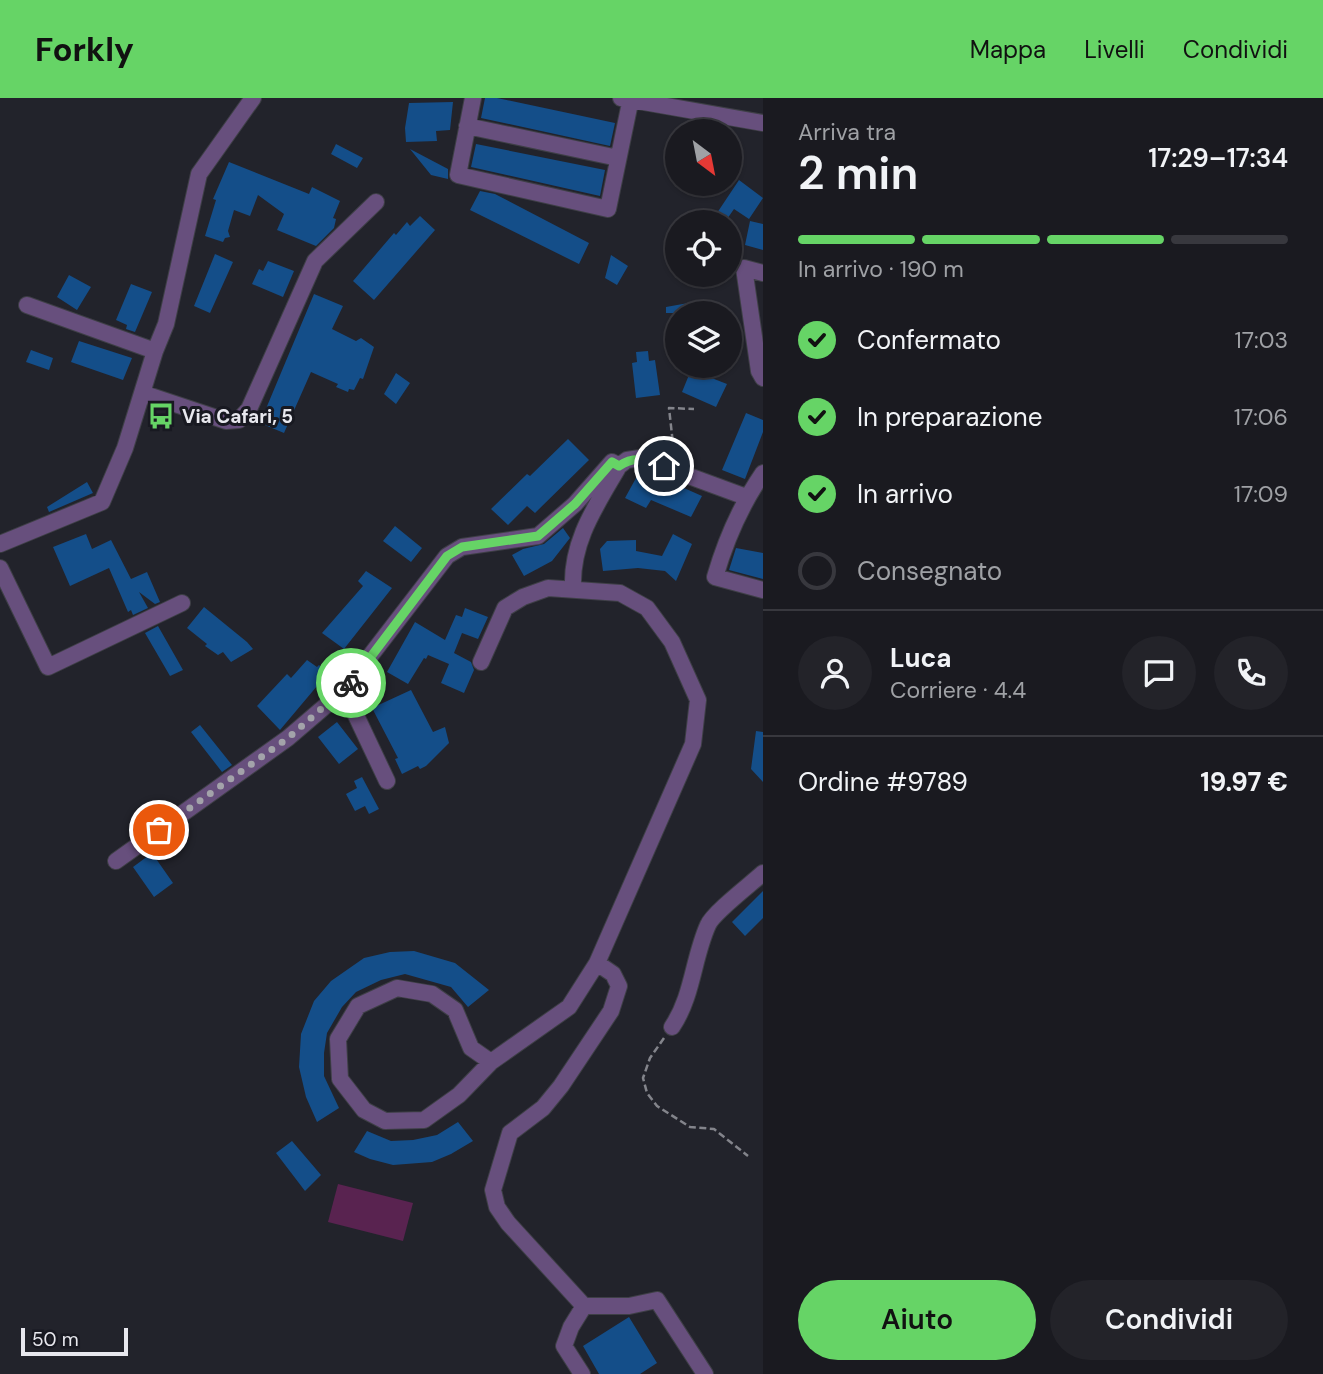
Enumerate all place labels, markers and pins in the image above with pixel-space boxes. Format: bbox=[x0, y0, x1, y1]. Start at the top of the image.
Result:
bus stop icon: Via Cafari, 5 bbox=[146, 401, 176, 431]
place label: Via Cafari, 5 bbox=[182, 404, 293, 429]
pin bbox=[634, 436, 694, 496]
pin bbox=[129, 800, 189, 860]

